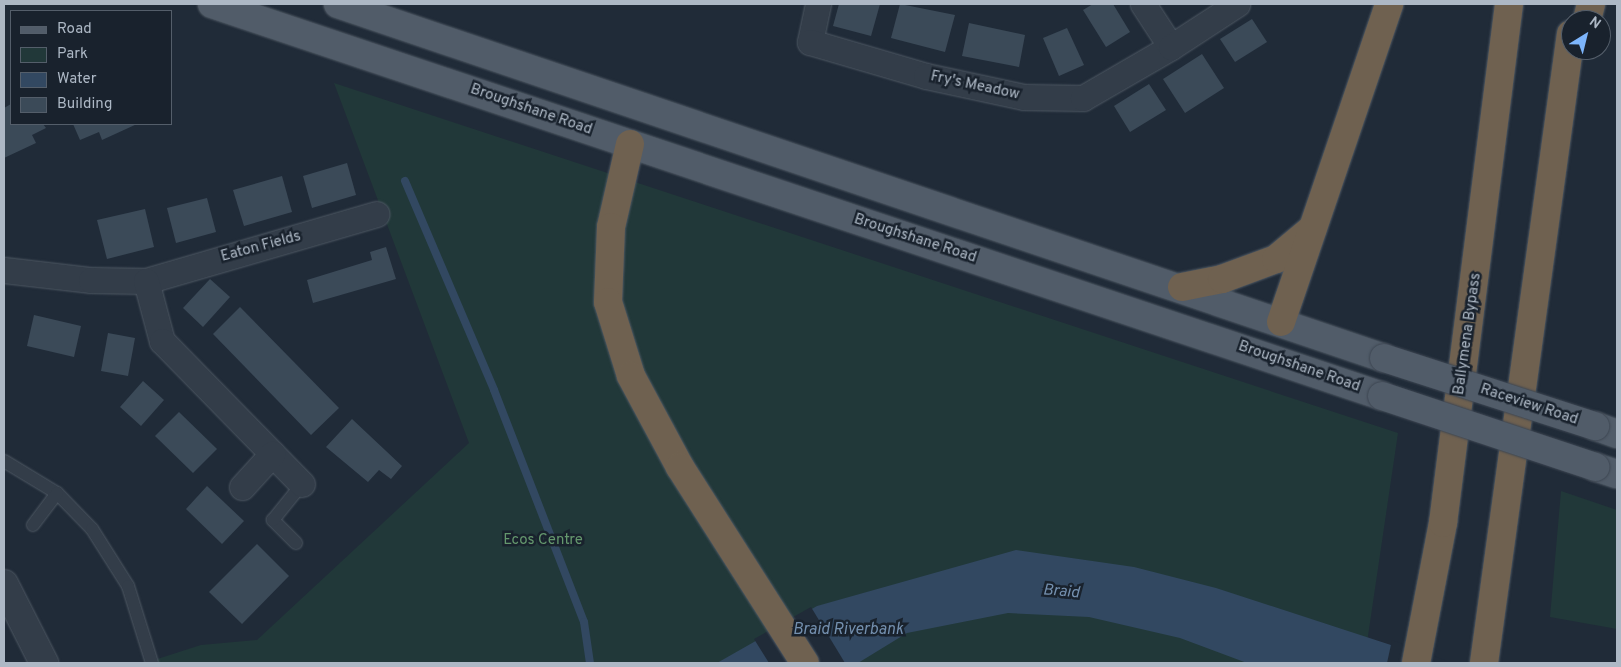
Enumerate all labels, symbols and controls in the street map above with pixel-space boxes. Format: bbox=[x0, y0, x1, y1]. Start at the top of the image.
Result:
legend bbox=[10, 10, 172, 125]
north arrow bbox=[1561, 10, 1611, 60]
text: N bbox=[1585, 13, 1604, 33]
text: Road bbox=[57, 20, 92, 39]
text: Park bbox=[57, 45, 88, 64]
street label: Fry's Meadow bbox=[929, 68, 1021, 104]
text: Water bbox=[57, 70, 96, 89]
street label: Broughshane Road bbox=[468, 81, 594, 139]
text: Building bbox=[57, 95, 112, 114]
street label: Broughshane Road bbox=[852, 211, 978, 267]
street label: Eaton Fields bbox=[219, 228, 303, 266]
street label: Ballymena Bypass bbox=[1451, 272, 1485, 396]
street label: Broughshane Road bbox=[1236, 338, 1362, 396]
street label: Raceview Road bbox=[1478, 381, 1580, 429]
park label: Ecos Centre bbox=[503, 532, 583, 550]
water label: Braid bbox=[1042, 581, 1080, 603]
water label: Braid Riverbank bbox=[793, 620, 903, 640]

